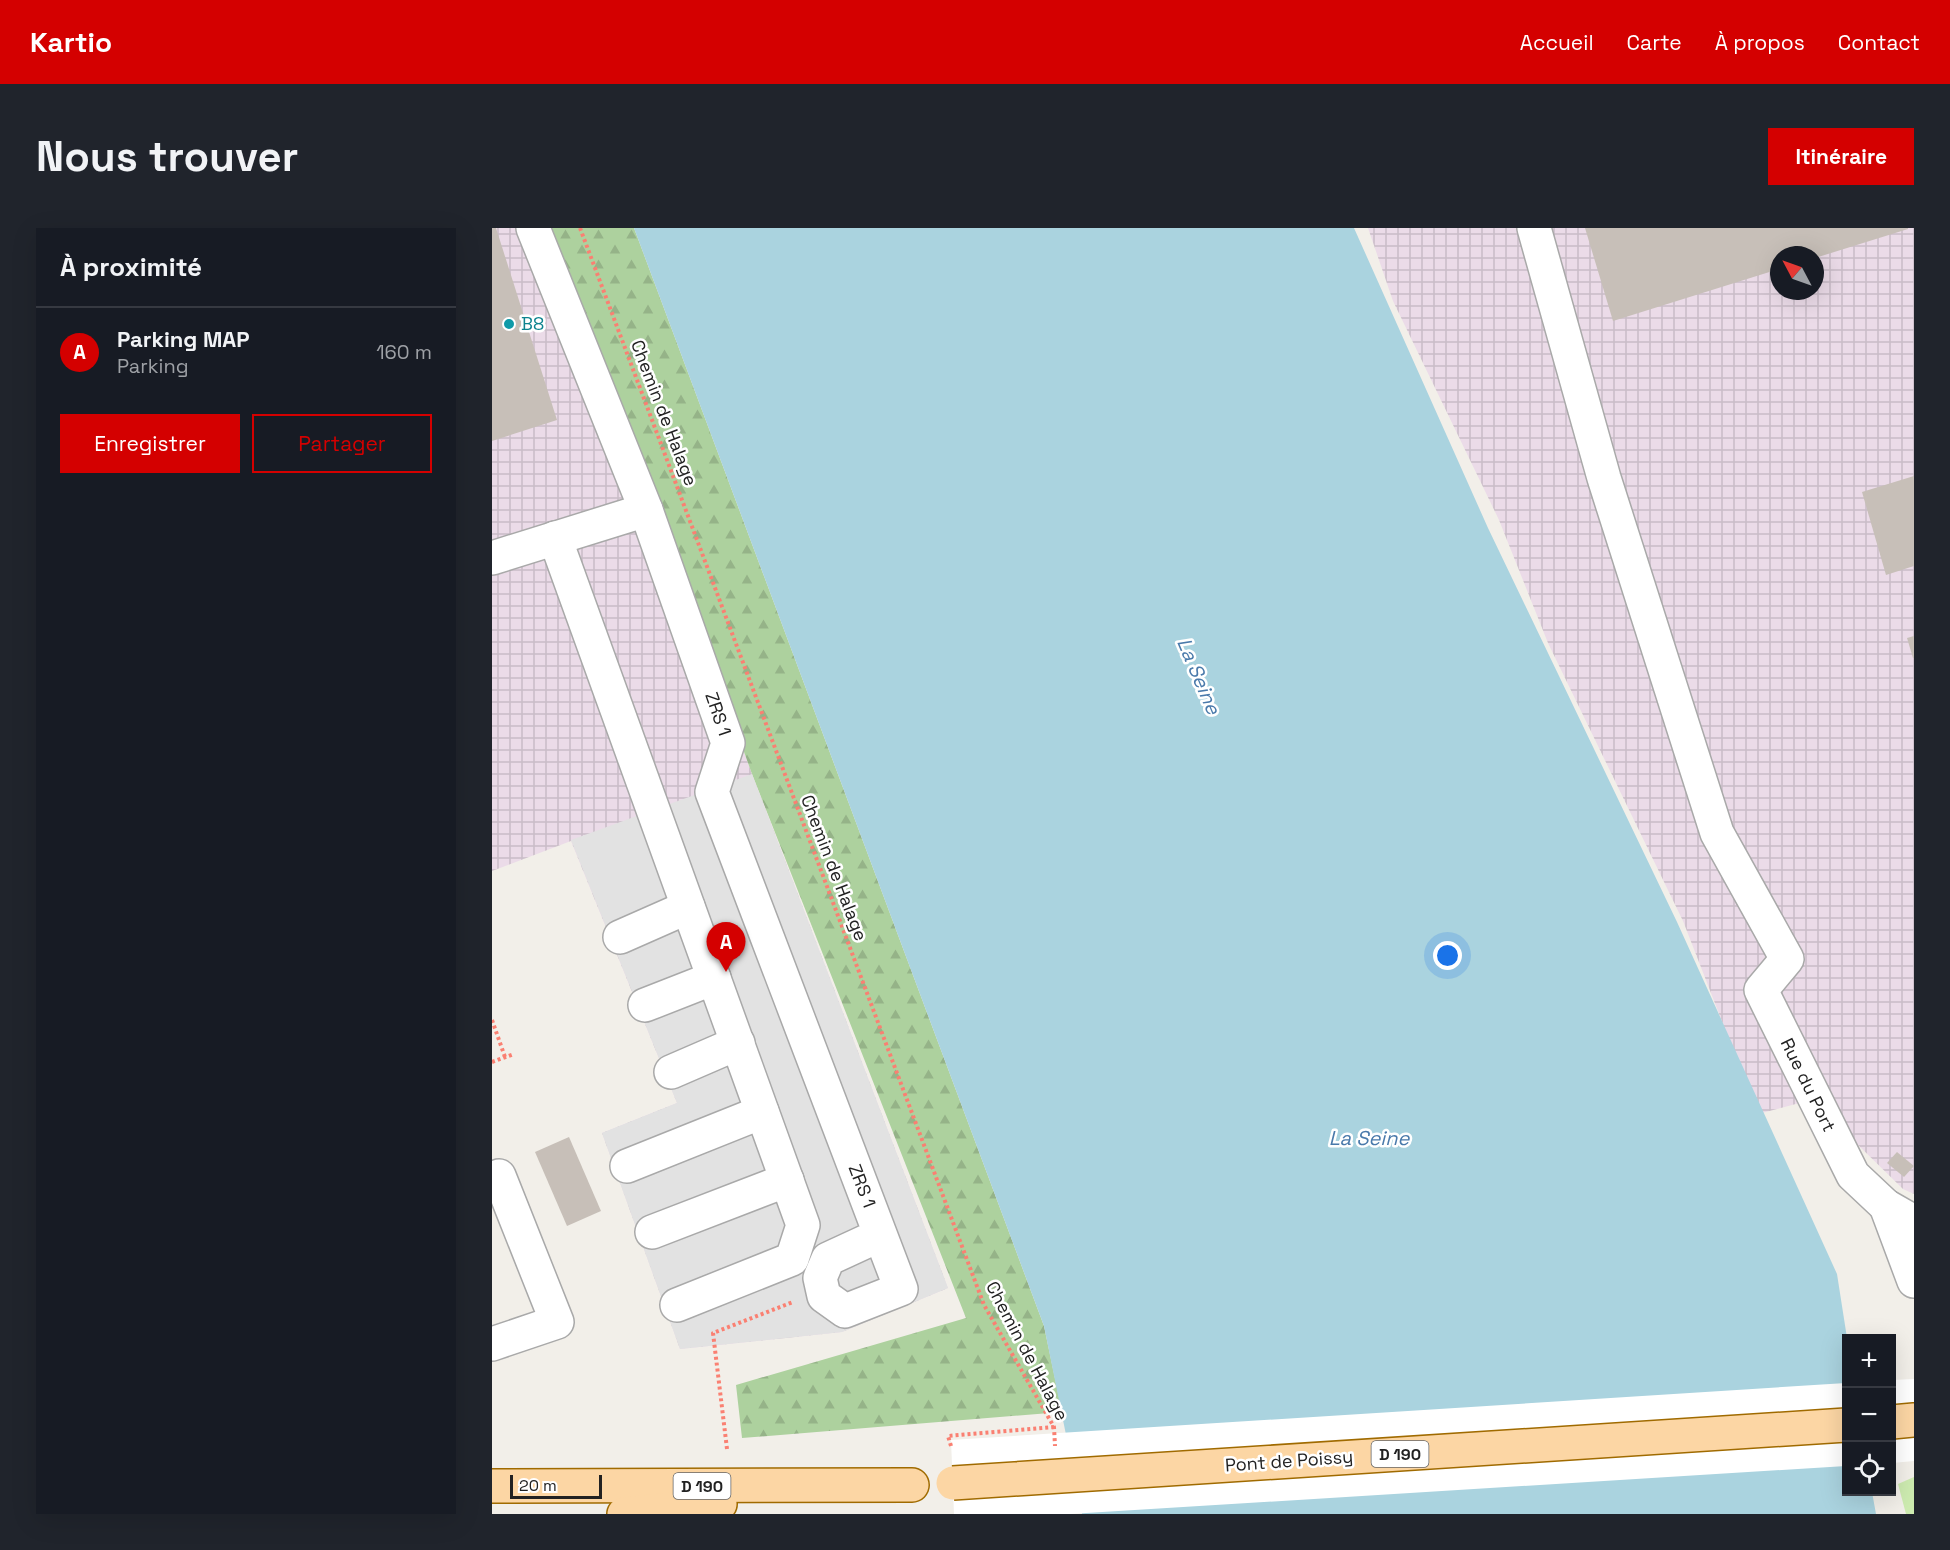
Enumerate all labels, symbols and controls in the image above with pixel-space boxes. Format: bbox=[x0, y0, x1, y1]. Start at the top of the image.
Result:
text: Kartio bbox=[30, 24, 112, 60]
text: Accueil bbox=[1520, 29, 1594, 56]
text: Carte bbox=[1627, 29, 1682, 56]
text: À propos bbox=[1715, 29, 1805, 56]
text: Contact bbox=[1838, 29, 1920, 56]
button: Itinéraire bbox=[1768, 128, 1914, 185]
text: Nous trouver bbox=[36, 130, 298, 183]
north arrow bbox=[1770, 246, 1824, 300]
text: À proximité bbox=[60, 250, 202, 284]
place label: B8 bbox=[521, 312, 544, 335]
marker: B8 bbox=[502, 317, 516, 331]
text: Parking MAP bbox=[117, 325, 250, 353]
street label: Chemin de Halage bbox=[626, 337, 703, 489]
text: A bbox=[73, 339, 86, 365]
text: 160 m bbox=[376, 339, 432, 365]
text: Parking bbox=[117, 353, 189, 379]
button: Enregistrer bbox=[60, 414, 240, 473]
button: Partager bbox=[252, 414, 432, 473]
water label: La Seine bbox=[1171, 634, 1227, 719]
street label: ZRS 1 bbox=[700, 689, 737, 739]
street label: Chemin de Halage bbox=[796, 792, 873, 944]
pin: A bbox=[706, 922, 746, 972]
your location bbox=[1433, 941, 1462, 970]
street label: Rue du Port bbox=[1776, 1034, 1841, 1135]
water label: La Seine bbox=[1329, 1125, 1410, 1151]
street label: ZRS 1 bbox=[844, 1161, 881, 1211]
street label: Chemin de Halage bbox=[981, 1277, 1074, 1424]
map controls bbox=[1842, 1334, 1896, 1496]
button: + bbox=[1842, 1334, 1896, 1388]
button: − bbox=[1842, 1388, 1896, 1442]
road number: D 190 bbox=[1372, 1441, 1428, 1467]
button: locate bbox=[1842, 1442, 1896, 1496]
street label: Pont de Poissy bbox=[1224, 1445, 1354, 1476]
scale bar bbox=[510, 1472, 602, 1500]
road number: D 190 bbox=[674, 1473, 730, 1499]
text: 20 m bbox=[519, 1475, 557, 1496]

